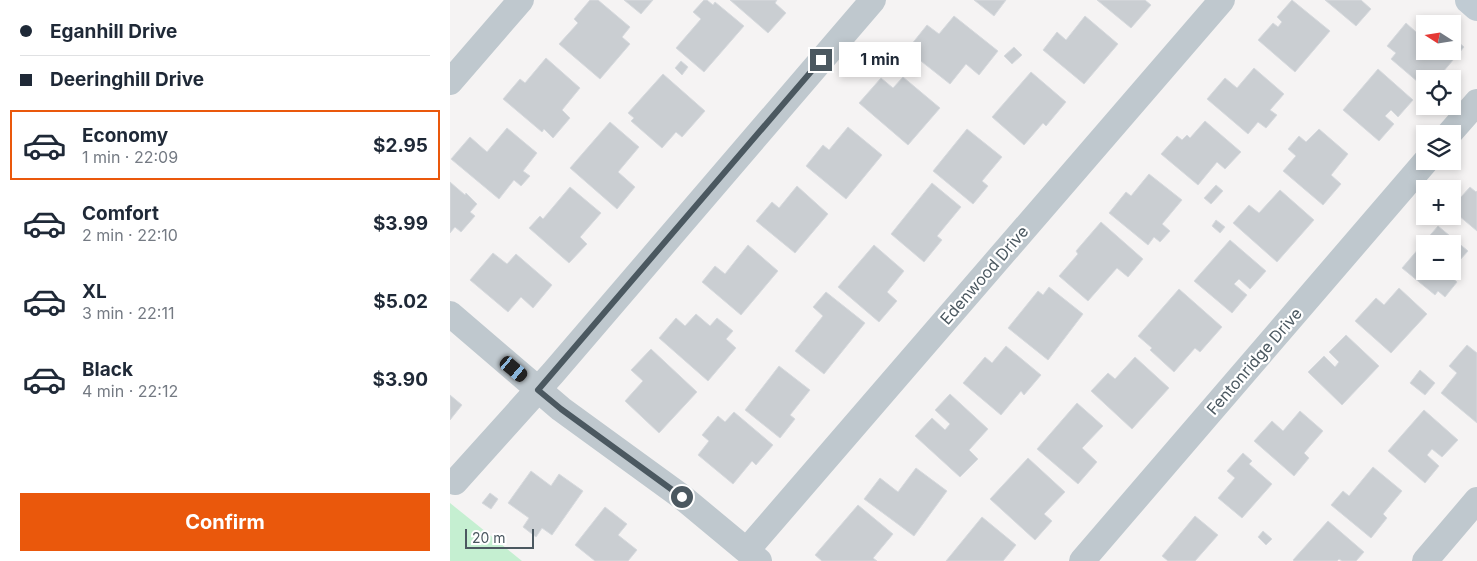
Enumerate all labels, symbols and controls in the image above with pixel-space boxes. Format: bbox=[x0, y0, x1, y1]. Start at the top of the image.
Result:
north arrow bbox=[1416, 15, 1461, 60]
map controls bbox=[1416, 15, 1461, 280]
text: Eganhill Drive bbox=[50, 20, 177, 43]
callout: 1 min bbox=[838, 42, 921, 78]
route end bbox=[810, 49, 832, 71]
text: 1 min bbox=[860, 49, 900, 69]
text: Deeringhill Drive bbox=[50, 68, 204, 91]
button: locate bbox=[1416, 70, 1461, 115]
icon: car bbox=[22, 123, 67, 168]
text: Economy bbox=[82, 124, 168, 147]
button: layers bbox=[1416, 125, 1461, 170]
text: $2.95 bbox=[373, 134, 428, 157]
text: 1 min · 22:09 bbox=[82, 147, 178, 167]
button: + bbox=[1416, 180, 1461, 225]
icon: car bbox=[22, 201, 67, 246]
text: Comfort bbox=[82, 202, 159, 225]
text: $3.99 bbox=[373, 212, 428, 235]
street label: Edenwood Drive bbox=[936, 222, 1032, 328]
text: 2 min · 22:10 bbox=[82, 225, 178, 245]
button: − bbox=[1416, 235, 1461, 280]
icon: car bbox=[22, 279, 67, 324]
text: XL bbox=[82, 280, 107, 303]
text: $5.02 bbox=[373, 290, 428, 313]
text: 3 min · 22:11 bbox=[82, 303, 174, 323]
street label: Fentonridge Drive bbox=[1202, 303, 1306, 419]
car bbox=[497, 354, 530, 384]
icon: car bbox=[22, 357, 67, 402]
text: Black bbox=[82, 358, 133, 381]
text: $3.90 bbox=[372, 368, 428, 391]
text: 4 min · 22:12 bbox=[82, 381, 178, 401]
route start bbox=[671, 486, 693, 508]
button: Confirm bbox=[20, 493, 430, 551]
scale bar bbox=[465, 526, 534, 549]
text: 20 m bbox=[472, 529, 506, 546]

